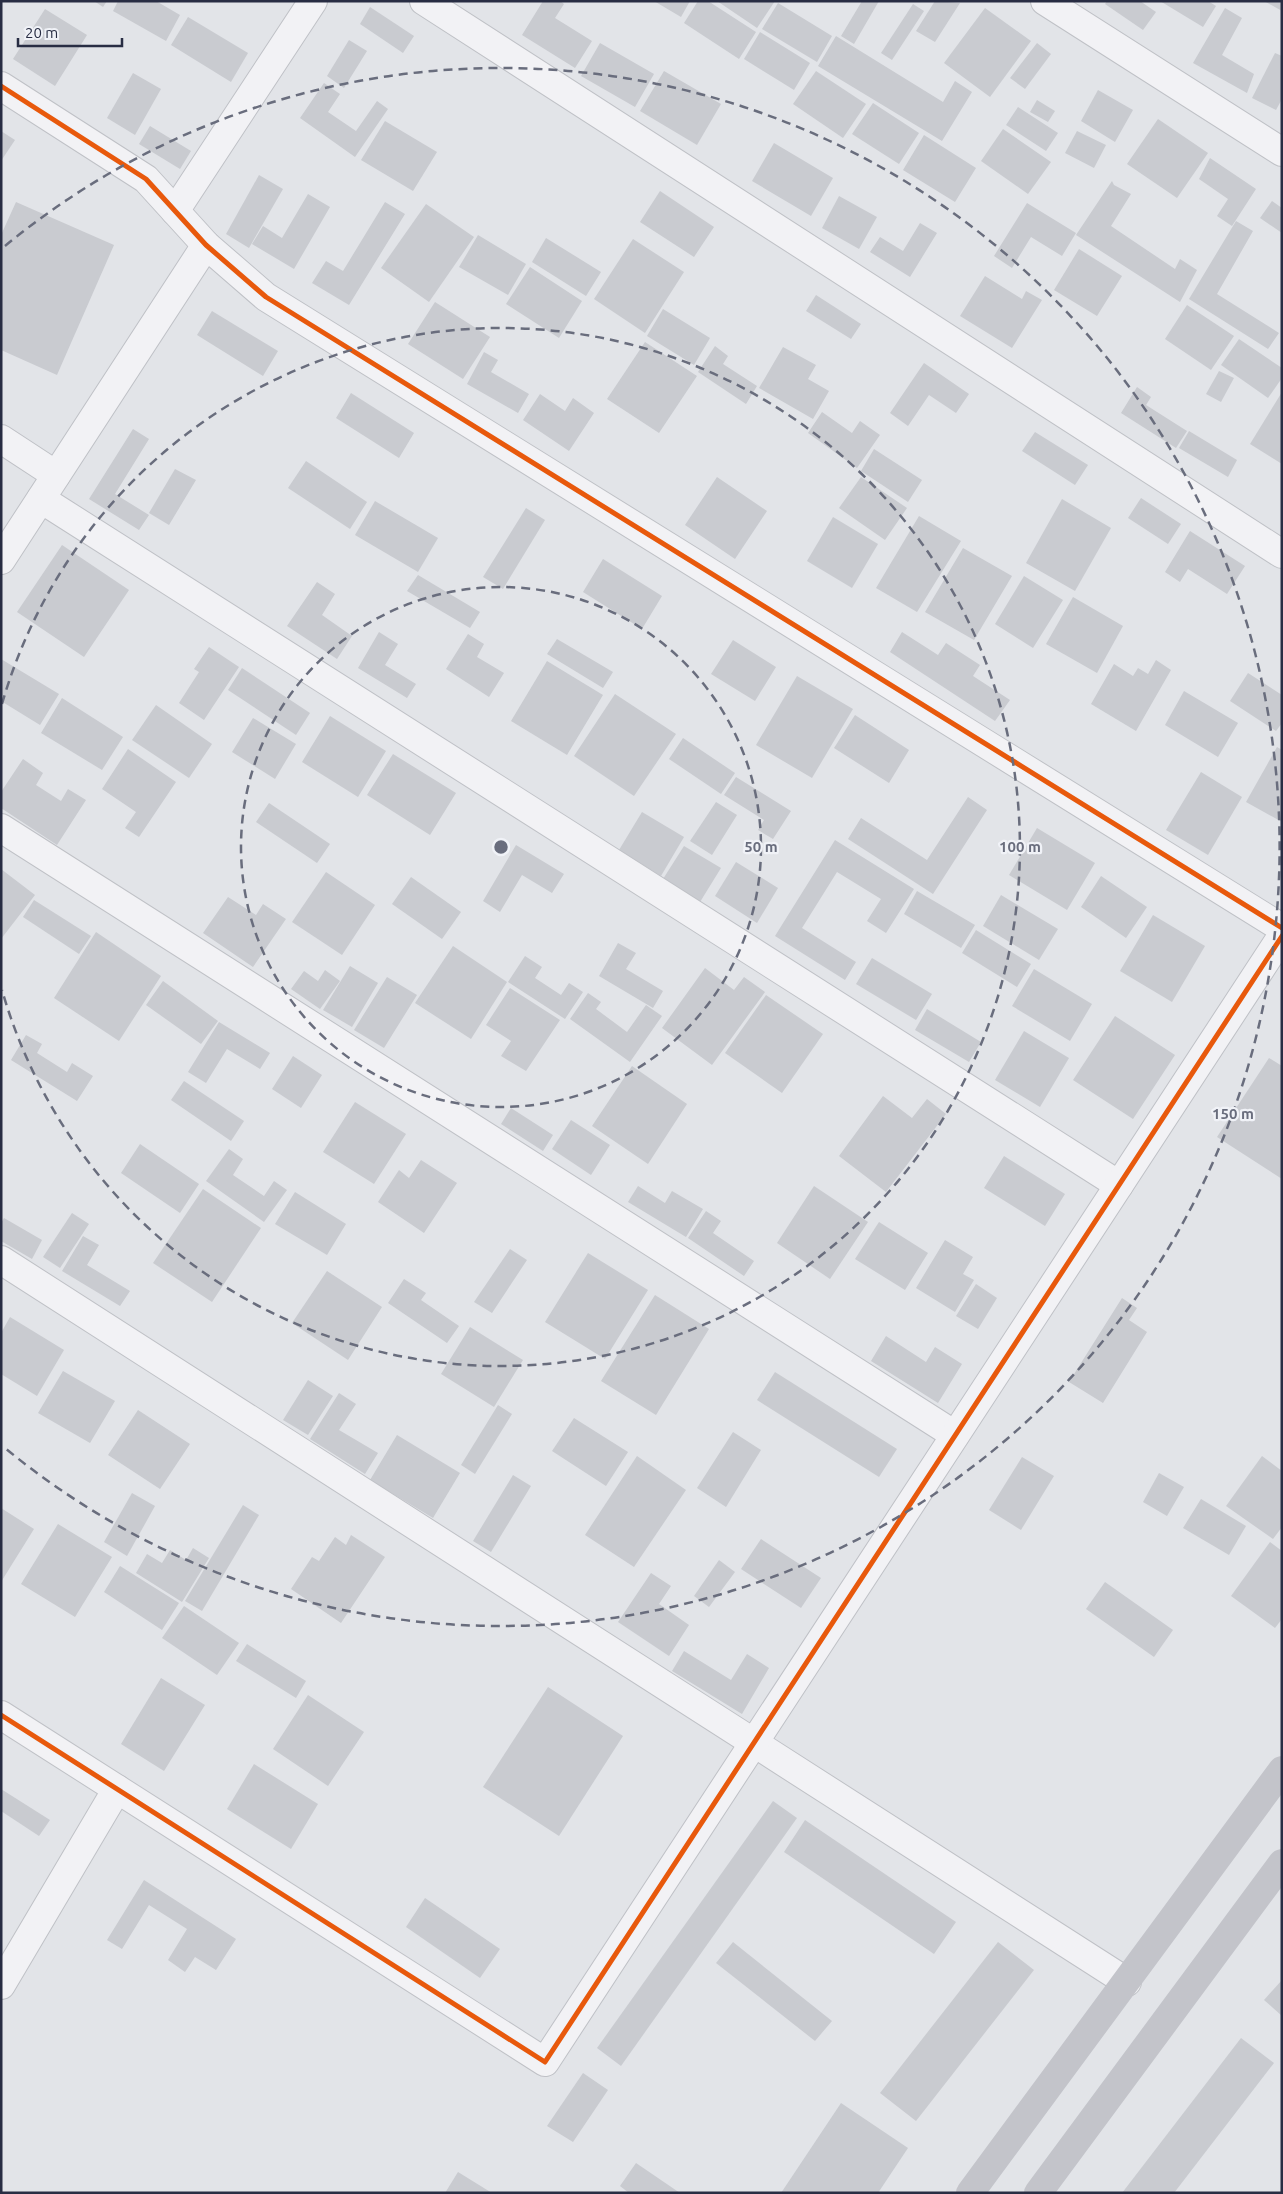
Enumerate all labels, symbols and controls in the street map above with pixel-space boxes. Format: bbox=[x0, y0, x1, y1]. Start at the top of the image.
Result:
scale bar bbox=[18, 15, 121, 47]
text: 20 m bbox=[25, 24, 58, 41]
centre of rings bbox=[492, 838, 510, 856]
text: 50 m bbox=[744, 838, 778, 855]
text: 100 m bbox=[999, 838, 1041, 855]
text: 150 m bbox=[1212, 1105, 1254, 1122]

